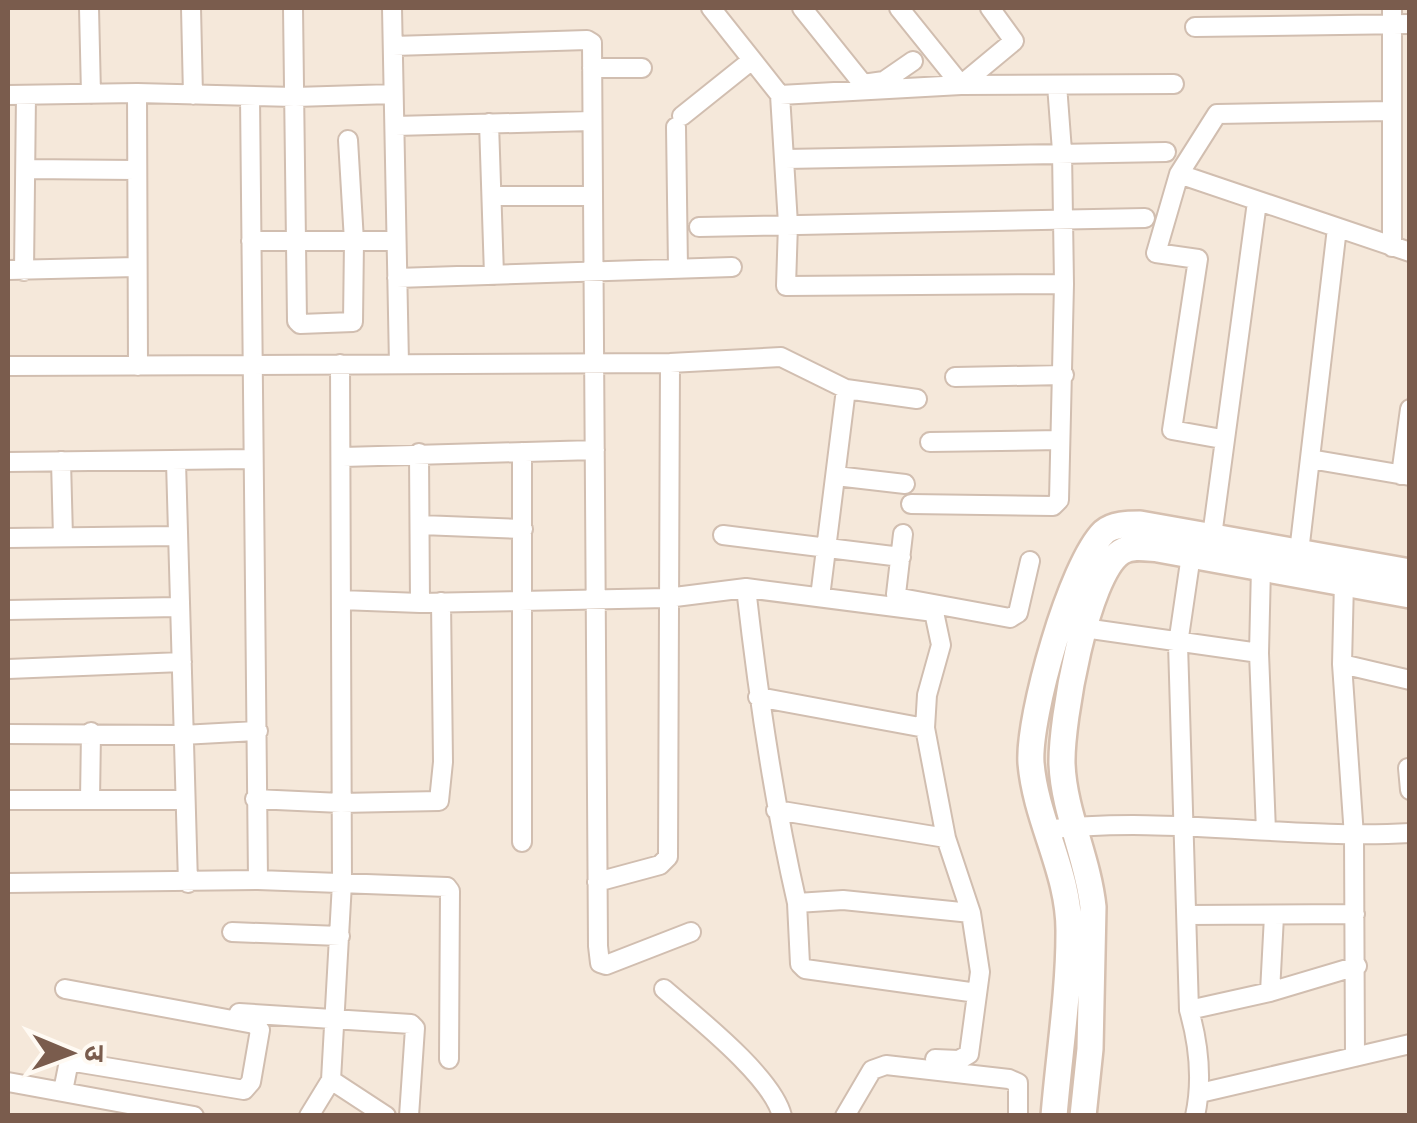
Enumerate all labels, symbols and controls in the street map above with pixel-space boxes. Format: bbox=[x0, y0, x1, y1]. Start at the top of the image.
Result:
north arrow bbox=[20, 1003, 120, 1103]
text: उ bbox=[79, 1045, 107, 1062]

